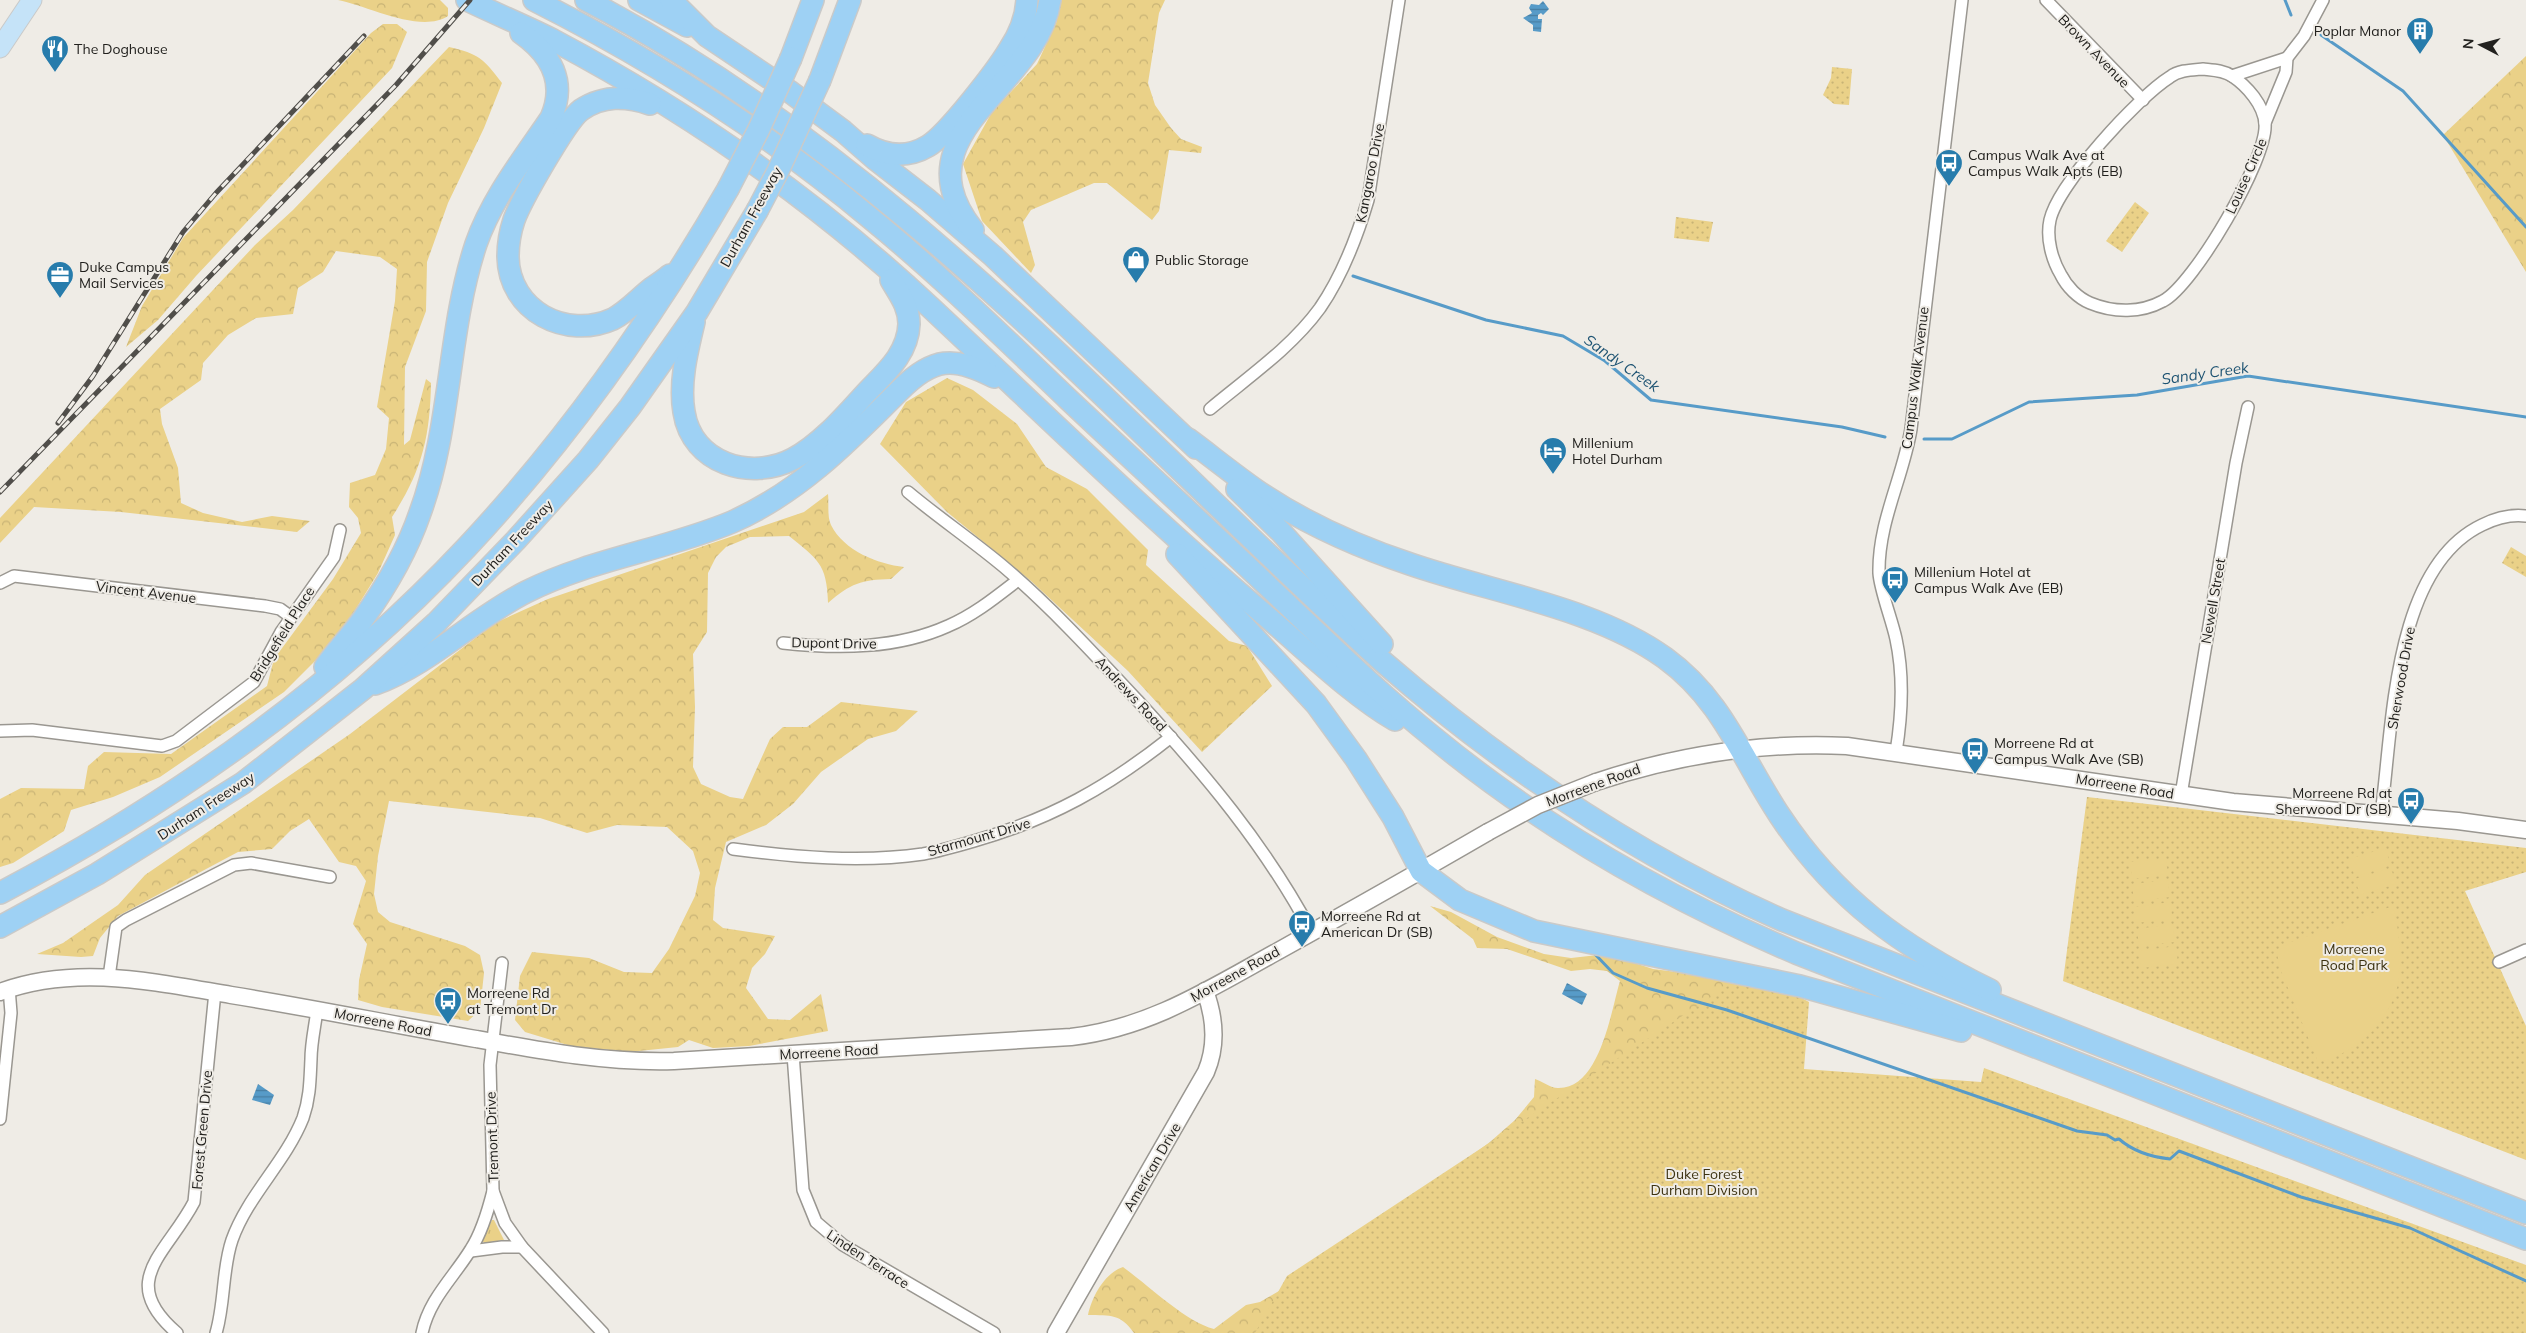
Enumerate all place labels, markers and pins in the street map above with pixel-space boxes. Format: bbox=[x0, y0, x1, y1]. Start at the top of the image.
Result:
building icon: Poplar Manor bbox=[2405, 16, 2435, 55]
place label: Poplar Manor bbox=[2314, 22, 2402, 40]
restaurant icon: The Doghouse bbox=[40, 34, 70, 73]
place label: The Doghouse bbox=[74, 40, 168, 58]
place label: Campus Walk Ave at Campus Walk Apts (EB) bbox=[1968, 146, 2123, 180]
bus stop icon: Campus Walk Ave at Campus Walk Apts (EB) bbox=[1934, 148, 1964, 187]
shop icon: Public Storage bbox=[1121, 245, 1151, 284]
place label: Public Storage bbox=[1155, 251, 1249, 269]
place label: Duke Campus Mail Services bbox=[79, 258, 169, 292]
office icon: Duke Campus Mail Services bbox=[45, 260, 75, 299]
place label: Millenium Hotel Durham bbox=[1572, 434, 1663, 468]
hotel icon: Millenium Hotel Durham bbox=[1538, 436, 1568, 475]
place label: Millenium Hotel at Campus Walk Ave (EB) bbox=[1914, 563, 2064, 597]
bus stop icon: Millenium Hotel at Campus Walk Ave (EB) bbox=[1880, 565, 1910, 604]
place label: Morreene Rd at Campus Walk Ave (SB) bbox=[1994, 734, 2144, 768]
bus stop icon: Morreene Rd at Campus Walk Ave (SB) bbox=[1960, 736, 1990, 775]
place label: Morreene Rd at Sherwood Dr (SB) bbox=[2276, 784, 2392, 818]
bus stop icon: Morreene Rd at Sherwood Dr (SB) bbox=[2396, 786, 2426, 825]
place label: Morreene Rd at American Dr (SB) bbox=[1321, 907, 1433, 941]
bus stop icon: Morreene Rd at American Dr (SB) bbox=[1287, 909, 1317, 948]
place label: Morreene Rd at Tremont Dr bbox=[467, 984, 557, 1018]
bus stop icon: Morreene Rd at Tremont Dr bbox=[433, 986, 463, 1025]

